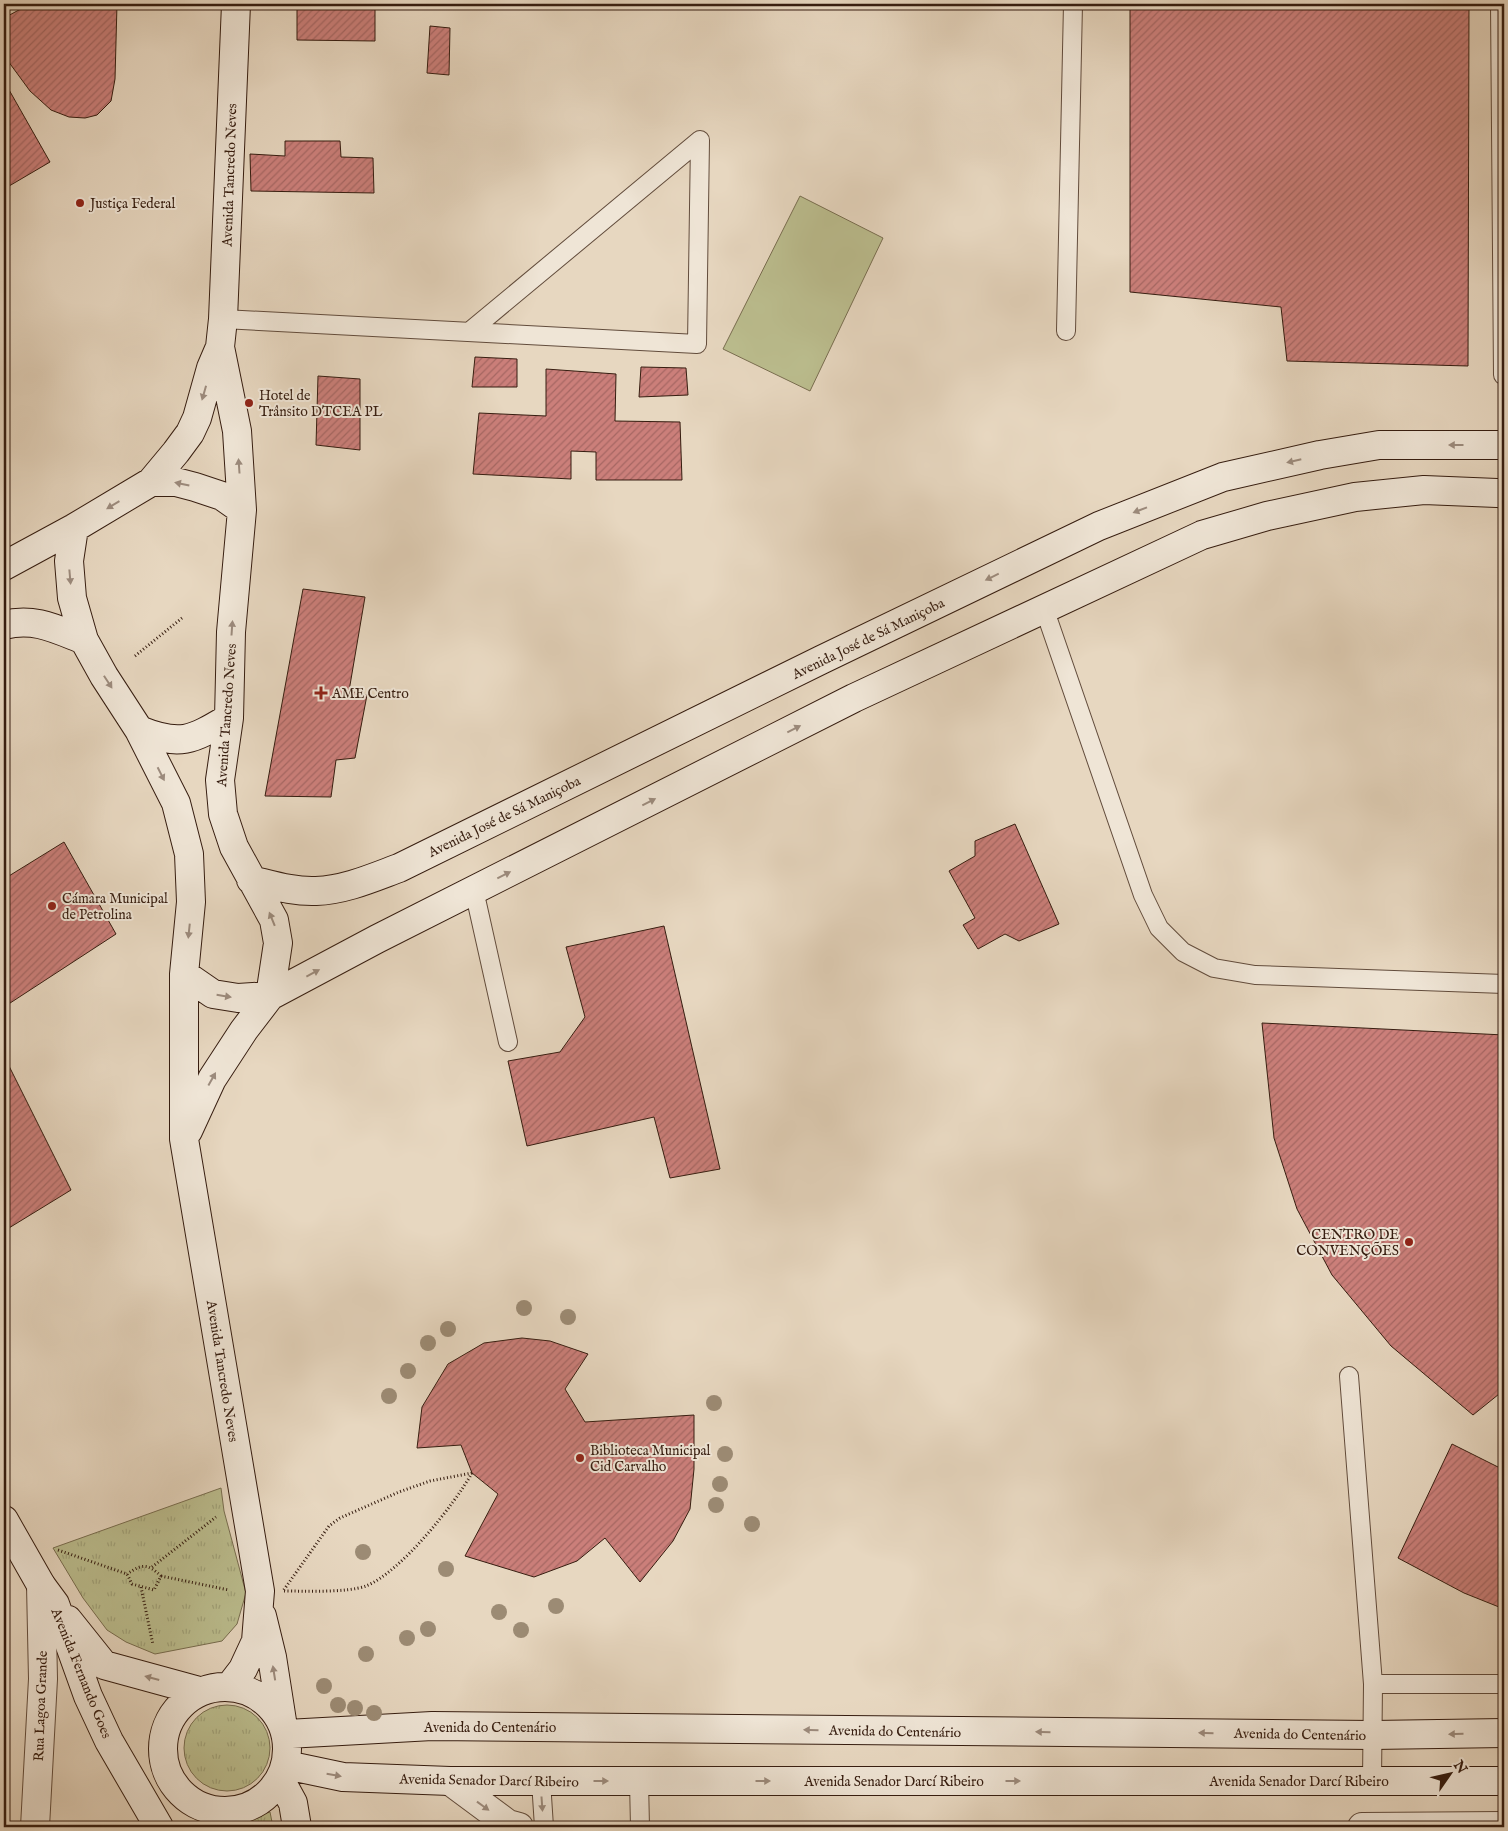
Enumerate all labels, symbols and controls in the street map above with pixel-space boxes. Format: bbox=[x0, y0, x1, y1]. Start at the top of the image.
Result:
street label: Avenida Tancredo Neves bbox=[218, 103, 241, 248]
place label: Justiça Federal bbox=[88, 195, 175, 213]
marker: Justiça Federal bbox=[74, 197, 86, 209]
one-way arrow bbox=[200, 386, 208, 401]
place label: Hotel de Trânsito DTCEA PL bbox=[259, 387, 383, 421]
marker: Hotel de Trânsito DTCEA PL bbox=[243, 397, 255, 409]
one-way arrow bbox=[1447, 441, 1463, 449]
one-way arrow bbox=[1287, 457, 1302, 465]
one-way arrow bbox=[235, 458, 243, 474]
one-way arrow bbox=[175, 480, 190, 488]
one-way arrow bbox=[106, 500, 119, 509]
one-way arrow bbox=[1133, 506, 1147, 514]
one-way arrow bbox=[66, 569, 74, 585]
one-way arrow bbox=[985, 573, 999, 581]
street label: Avenida José de Sá Maniçoba bbox=[788, 594, 948, 684]
one-way arrow bbox=[228, 620, 236, 636]
street label: Avenida Tancredo Neves bbox=[213, 643, 241, 788]
one-way arrow bbox=[103, 675, 113, 689]
place label: AME Centro bbox=[331, 685, 409, 703]
marker: AME Centro bbox=[314, 686, 328, 700]
one-way arrow bbox=[787, 725, 801, 733]
one-way arrow bbox=[157, 767, 165, 781]
street label: Avenida José de Sá Maniçoba bbox=[424, 772, 584, 862]
one-way arrow bbox=[642, 798, 656, 806]
one-way arrow bbox=[497, 871, 511, 879]
place label: Cámara Municipal de Petrolina bbox=[62, 890, 168, 924]
marker: Cámara Municipal de Petrolina bbox=[46, 900, 58, 912]
one-way arrow bbox=[268, 911, 276, 926]
one-way arrow bbox=[184, 923, 192, 939]
one-way arrow bbox=[306, 969, 319, 978]
one-way arrow bbox=[216, 992, 232, 1000]
one-way arrow bbox=[208, 1073, 217, 1086]
place label: CENTRO DE CONVENÇÕES bbox=[1296, 1226, 1399, 1260]
marker: CENTRO DE CONVENÇÕES bbox=[1403, 1236, 1415, 1248]
street label: Avenida Tancredo Neves bbox=[202, 1298, 242, 1443]
place label: Biblioteca Municipal Cid Carvalho bbox=[590, 1442, 711, 1476]
marker: Biblioteca Municipal Cid Carvalho bbox=[574, 1452, 586, 1464]
street label: Avenida Fernando Goes bbox=[46, 1605, 115, 1741]
street label: Rua Lagoa Grande bbox=[30, 1650, 52, 1762]
one-way arrow bbox=[270, 1664, 278, 1680]
one-way arrow bbox=[144, 1674, 159, 1682]
street label: Avenida do Centenário bbox=[423, 1719, 557, 1737]
street label: Avenida do Centenário bbox=[828, 1722, 962, 1742]
street label: Avenida do Centenário bbox=[1233, 1725, 1367, 1745]
one-way arrow bbox=[802, 1726, 818, 1734]
one-way arrow bbox=[1035, 1728, 1051, 1736]
one-way arrow bbox=[1197, 1729, 1213, 1737]
one-way arrow bbox=[1447, 1730, 1463, 1738]
north arrow bbox=[1426, 1748, 1476, 1798]
text: N bbox=[1449, 1756, 1471, 1777]
street label: Avenida Senador Darcí Ribeiro bbox=[398, 1770, 579, 1792]
one-way arrow bbox=[326, 1772, 342, 1780]
street label: Avenida Senador Darcí Ribeiro bbox=[803, 1773, 984, 1791]
street label: Avenida Senador Darcí Ribeiro bbox=[1208, 1773, 1389, 1791]
one-way arrow bbox=[593, 1777, 609, 1785]
one-way arrow bbox=[756, 1777, 772, 1785]
one-way arrow bbox=[1006, 1777, 1022, 1785]
one-way arrow bbox=[539, 1796, 547, 1812]
one-way arrow bbox=[477, 1801, 490, 1811]

